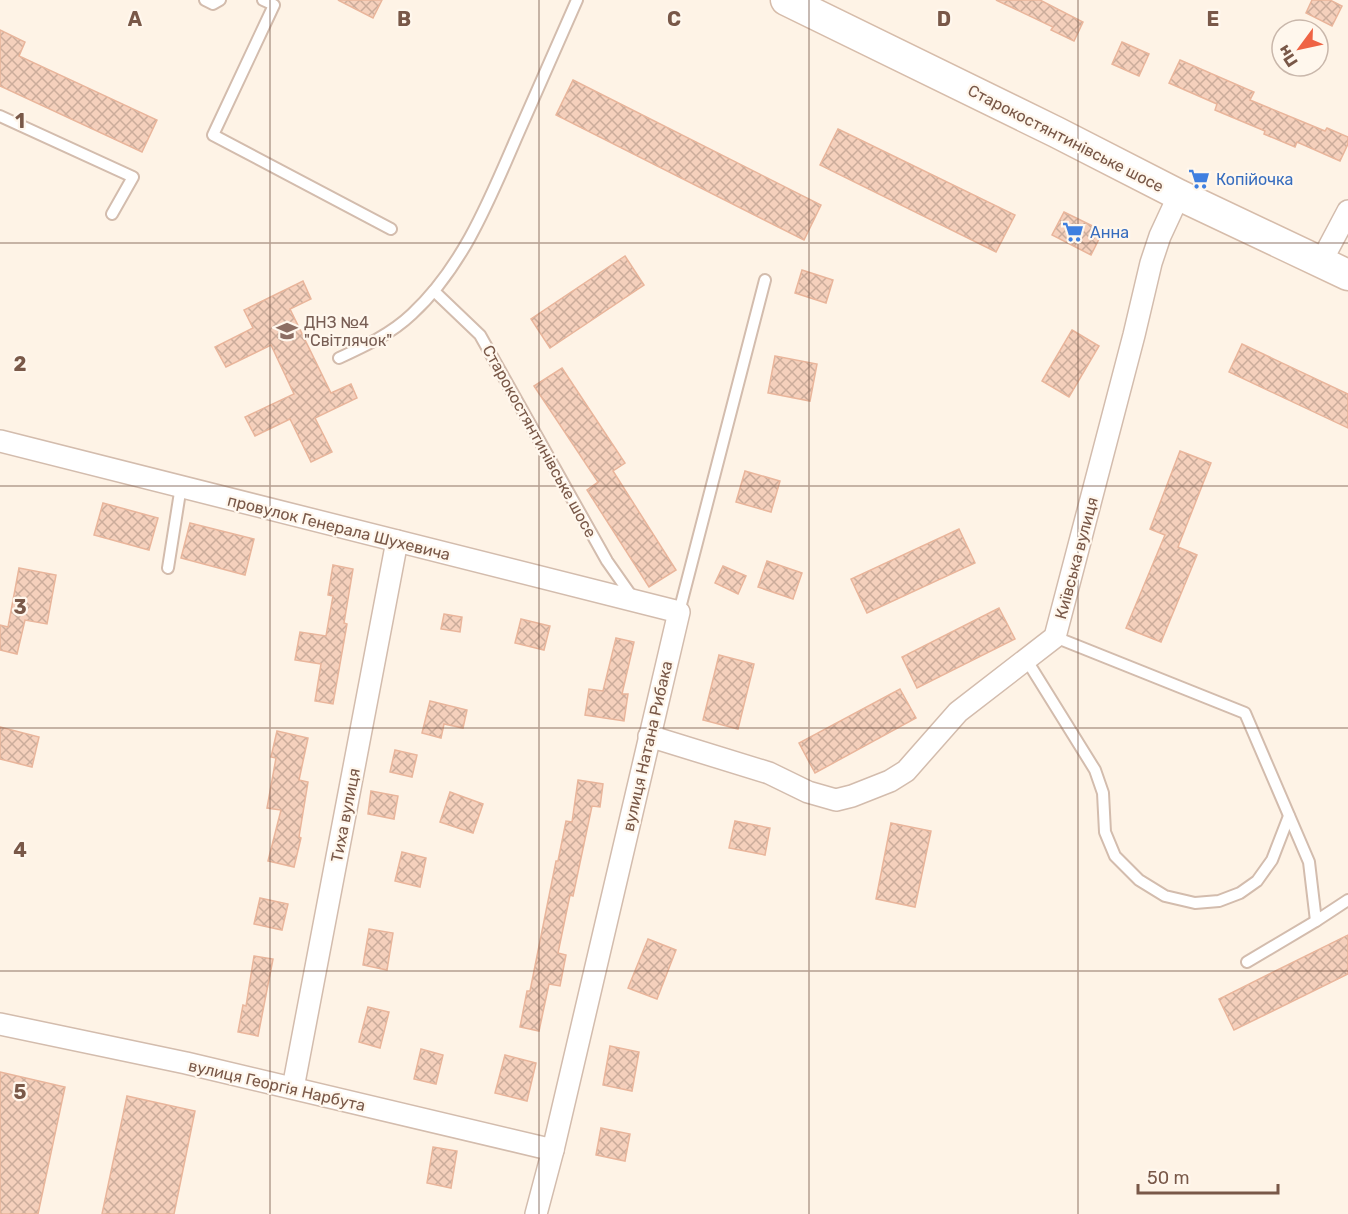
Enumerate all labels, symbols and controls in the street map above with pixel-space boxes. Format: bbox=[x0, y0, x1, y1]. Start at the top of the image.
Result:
text: A bbox=[128, 7, 143, 31]
text: B bbox=[397, 7, 411, 31]
text: C bbox=[667, 7, 681, 31]
text: D bbox=[937, 7, 951, 31]
text: E bbox=[1207, 7, 1219, 31]
north arrow bbox=[1270, 18, 1330, 78]
text: Пн bbox=[1274, 41, 1302, 70]
street label: Старокостянтинівське шосе bbox=[965, 81, 1167, 196]
text: 1 bbox=[15, 109, 25, 133]
supermarket icon: Копійочка bbox=[1187, 167, 1211, 191]
place label: Копійочка bbox=[1216, 170, 1293, 189]
supermarket icon: Анна bbox=[1061, 220, 1085, 244]
place label: Анна bbox=[1090, 223, 1129, 242]
place label: ДНЗ №4 "Світлячок" bbox=[304, 313, 392, 350]
school or university icon: ДНЗ №4 "Світлячок" bbox=[275, 319, 299, 343]
street label: Старокостянтинівське шосе bbox=[479, 342, 601, 541]
text: 2 bbox=[14, 352, 27, 376]
street label: провулок Генерала Шухевича bbox=[226, 491, 452, 564]
street label: Київська вулиця bbox=[1051, 495, 1102, 621]
text: 3 bbox=[13, 595, 27, 619]
street label: вулиця Натана Рибака bbox=[619, 659, 676, 833]
street label: Тиха вулиця bbox=[327, 767, 364, 864]
text: 4 bbox=[13, 838, 27, 862]
street label: вулиця Георгія Нарбута bbox=[187, 1056, 367, 1115]
text: 5 bbox=[14, 1080, 27, 1104]
scale bar bbox=[1138, 1157, 1278, 1195]
text: 50 m bbox=[1147, 1167, 1190, 1189]

